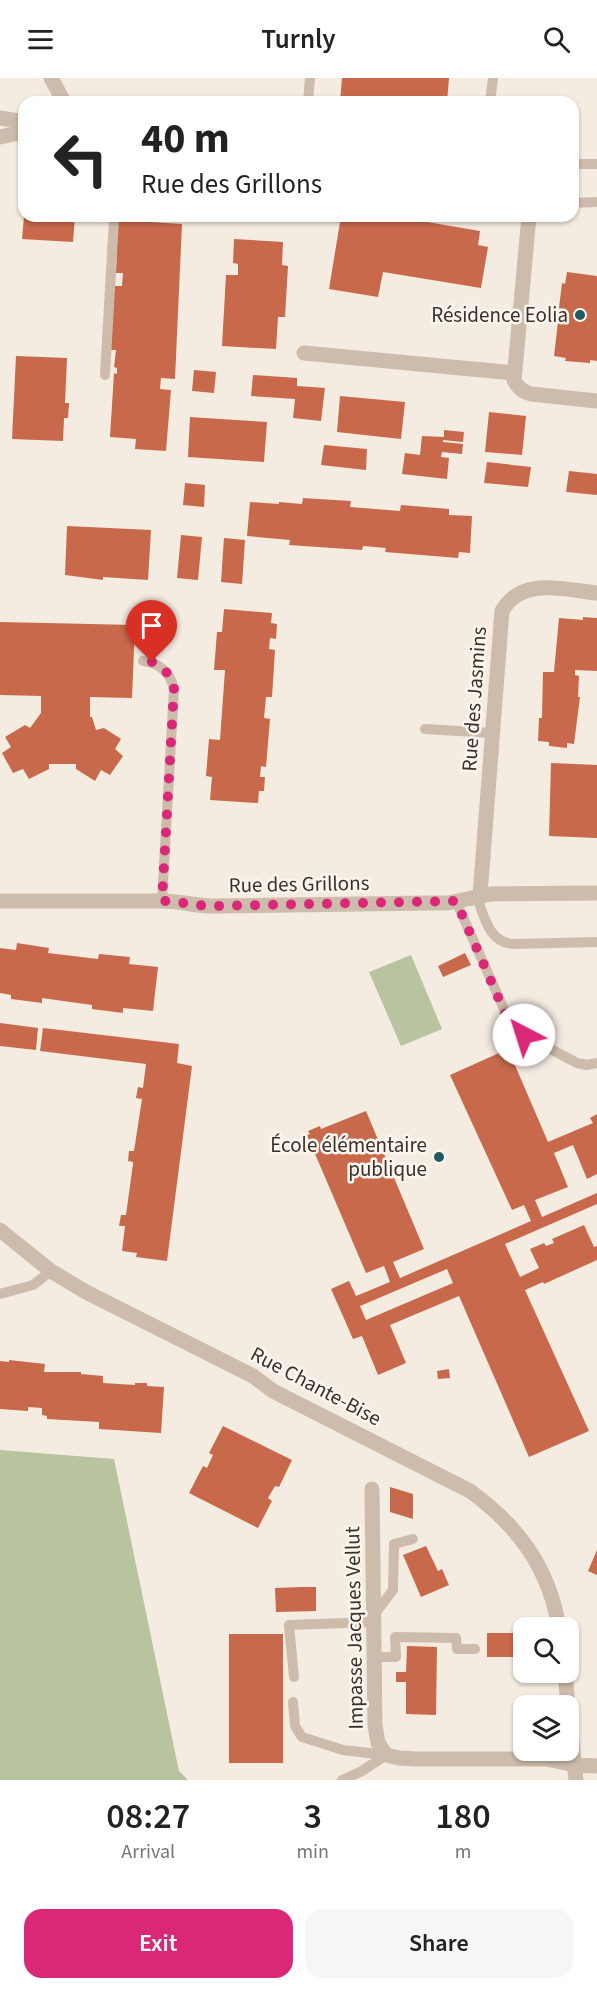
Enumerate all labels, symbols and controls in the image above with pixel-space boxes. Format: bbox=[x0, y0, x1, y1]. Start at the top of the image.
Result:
text: Turnly bbox=[261, 20, 336, 59]
icon: menu bbox=[24, 23, 57, 56]
icon: search bbox=[540, 23, 573, 56]
text: 40 m bbox=[141, 109, 230, 169]
icon: left bbox=[42, 120, 120, 198]
text: Rue des Grillons bbox=[141, 165, 322, 204]
place label: Résidence Eolia bbox=[431, 300, 568, 330]
marker: Résidence Eolia bbox=[573, 308, 587, 322]
pin bbox=[126, 600, 177, 662]
icon: arrive bbox=[135, 609, 168, 642]
street label: Rue des Jasmins bbox=[454, 625, 494, 773]
street label: Rue des Grillons bbox=[228, 868, 370, 900]
position arrow bbox=[492, 1003, 556, 1067]
place label: École élémentaire publique bbox=[270, 1130, 427, 1184]
marker: École élémentaire publique bbox=[432, 1150, 446, 1164]
street label: Rue Chante-Bise bbox=[245, 1339, 387, 1433]
street label: Impasse Jacques Vellut bbox=[337, 1526, 371, 1730]
map controls bbox=[513, 1617, 579, 1761]
button: search bbox=[513, 1617, 579, 1683]
button: layers bbox=[513, 1695, 579, 1761]
text: 08:27 bbox=[106, 1791, 190, 1842]
text: 3 bbox=[303, 1791, 322, 1842]
text: 180 bbox=[435, 1791, 491, 1842]
text: Arrival bbox=[121, 1838, 175, 1866]
text: min bbox=[296, 1838, 329, 1866]
text: m bbox=[455, 1838, 471, 1866]
button: Exit bbox=[24, 1909, 293, 1978]
button: Share bbox=[305, 1909, 573, 1978]

